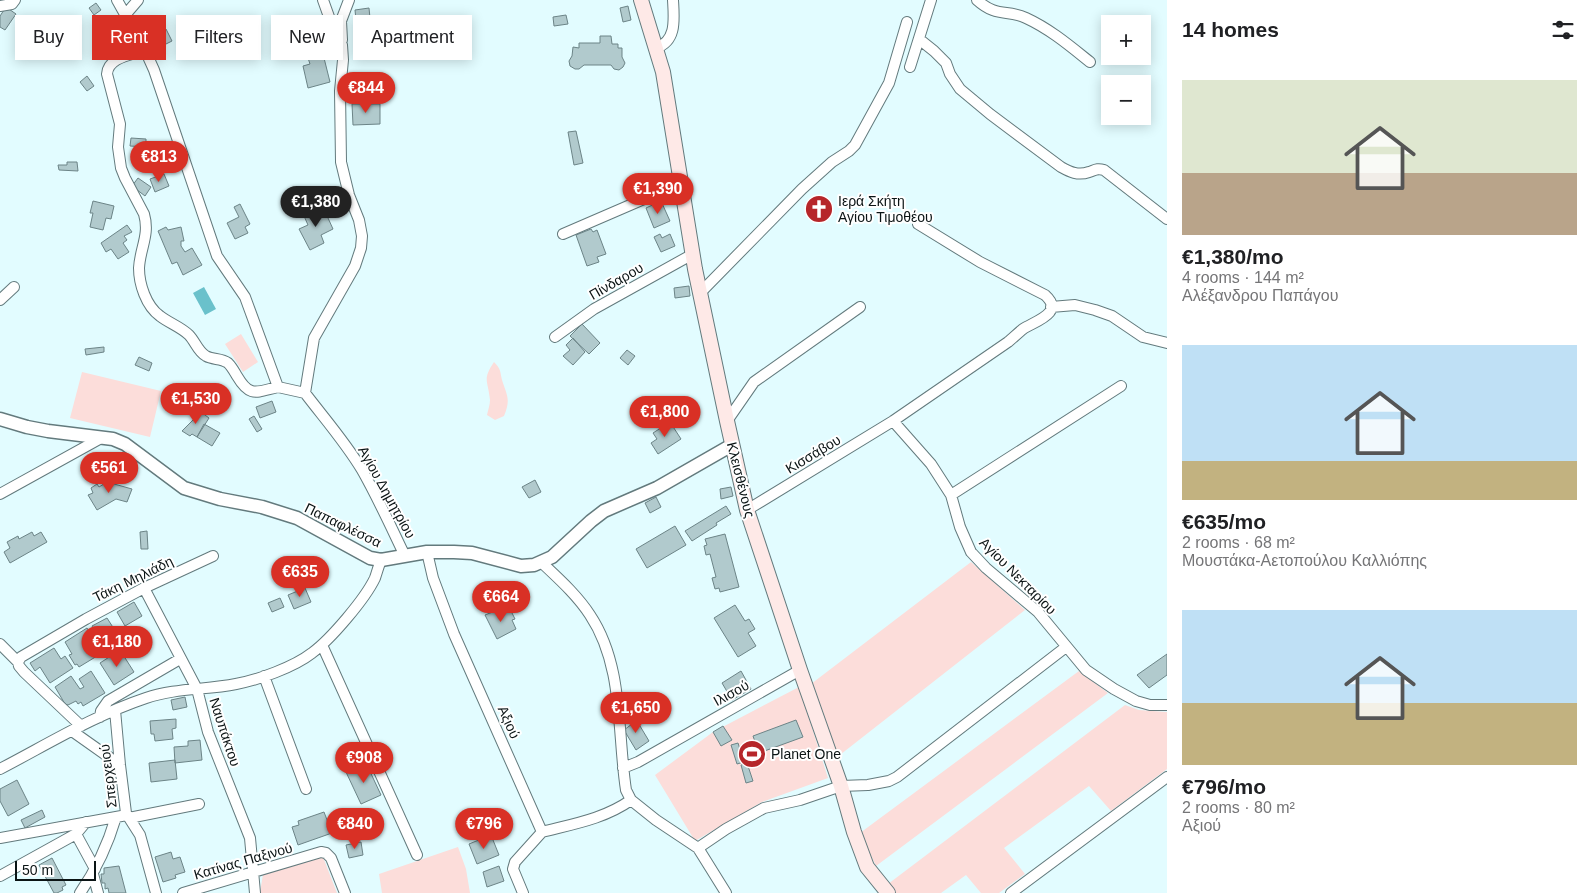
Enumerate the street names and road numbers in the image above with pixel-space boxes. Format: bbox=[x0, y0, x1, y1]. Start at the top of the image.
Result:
street label: Πίνδαρου bbox=[586, 259, 646, 303]
street label: Κισσάβου bbox=[783, 431, 843, 477]
street label: Κλεισθένους bbox=[724, 440, 758, 520]
street label: Αγίου Δημητρίου bbox=[355, 443, 419, 541]
street label: Παπαφλέσσα bbox=[302, 500, 384, 550]
street label: Αγίου Νεκταρίου bbox=[976, 534, 1060, 618]
street label: Τάκη Μηλιάδη bbox=[90, 553, 176, 605]
street label: Ιλισού bbox=[710, 677, 752, 709]
street label: Ναυπάκτου bbox=[206, 696, 244, 768]
street label: Αξιού bbox=[495, 703, 523, 741]
street label: Σπερχειού bbox=[96, 743, 120, 809]
street label: Κατίνας Παξινού bbox=[192, 839, 294, 883]

